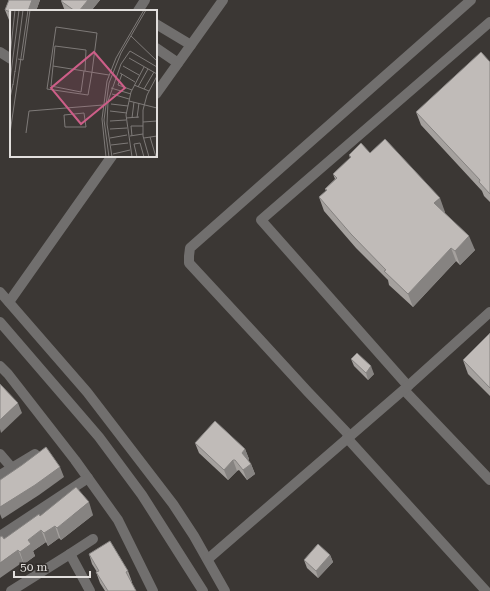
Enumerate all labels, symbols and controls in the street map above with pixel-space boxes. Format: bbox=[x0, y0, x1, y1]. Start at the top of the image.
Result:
inset map bbox=[10, 10, 157, 157]
scale bar bbox=[14, 553, 90, 579]
text: 50 m bbox=[20, 560, 47, 574]

